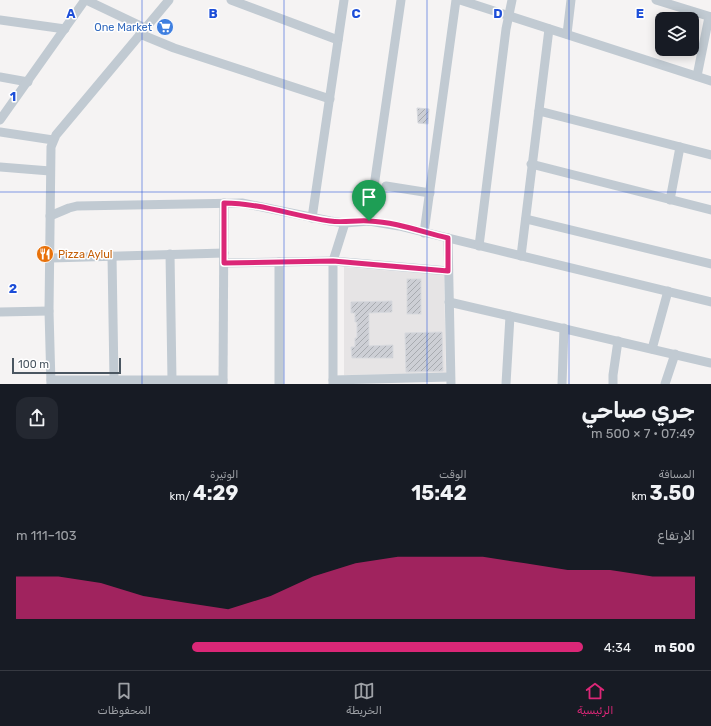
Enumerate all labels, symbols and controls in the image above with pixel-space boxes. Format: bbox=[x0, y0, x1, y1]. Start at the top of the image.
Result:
text: A bbox=[66, 6, 76, 21]
text: B bbox=[208, 6, 218, 21]
text: C bbox=[351, 6, 361, 21]
text: D bbox=[493, 6, 503, 21]
text: E bbox=[636, 6, 644, 21]
map controls bbox=[655, 12, 699, 56]
button: layers bbox=[655, 12, 699, 56]
supermarket icon: One Market bbox=[155, 17, 175, 37]
place label: One Market bbox=[94, 21, 153, 34]
text: 1 bbox=[10, 89, 16, 104]
pin bbox=[352, 180, 386, 221]
icon: arrive bbox=[358, 186, 380, 208]
restaurant icon: Pizza Aylul bbox=[35, 244, 55, 264]
place label: Pizza Aylul bbox=[58, 248, 112, 261]
text: 2 bbox=[9, 281, 17, 296]
scale bar bbox=[12, 356, 121, 375]
text: 100 m bbox=[18, 358, 49, 371]
button: share bbox=[16, 397, 58, 439]
text: جري صباحي bbox=[582, 397, 695, 424]
text: 07:49 · 7 × 500 m bbox=[591, 426, 695, 441]
text: الوتيرة bbox=[210, 468, 238, 481]
text: الوقت bbox=[439, 468, 467, 481]
text: المسافة bbox=[658, 468, 695, 481]
text: 4:29 bbox=[193, 481, 238, 505]
text: 15:42 bbox=[411, 481, 467, 505]
text: 3.50 bbox=[650, 481, 695, 505]
text: /km bbox=[170, 490, 193, 503]
text: km bbox=[631, 490, 650, 503]
text: 103–111 m bbox=[16, 528, 77, 543]
text: الارتفاع bbox=[658, 528, 695, 543]
text: 4:34 bbox=[604, 640, 631, 655]
text: 500 m bbox=[654, 640, 695, 655]
tab: المحفوظات bbox=[98, 680, 151, 717]
tab: الخريطة bbox=[346, 680, 382, 717]
tab: الرئيسية bbox=[577, 680, 613, 717]

